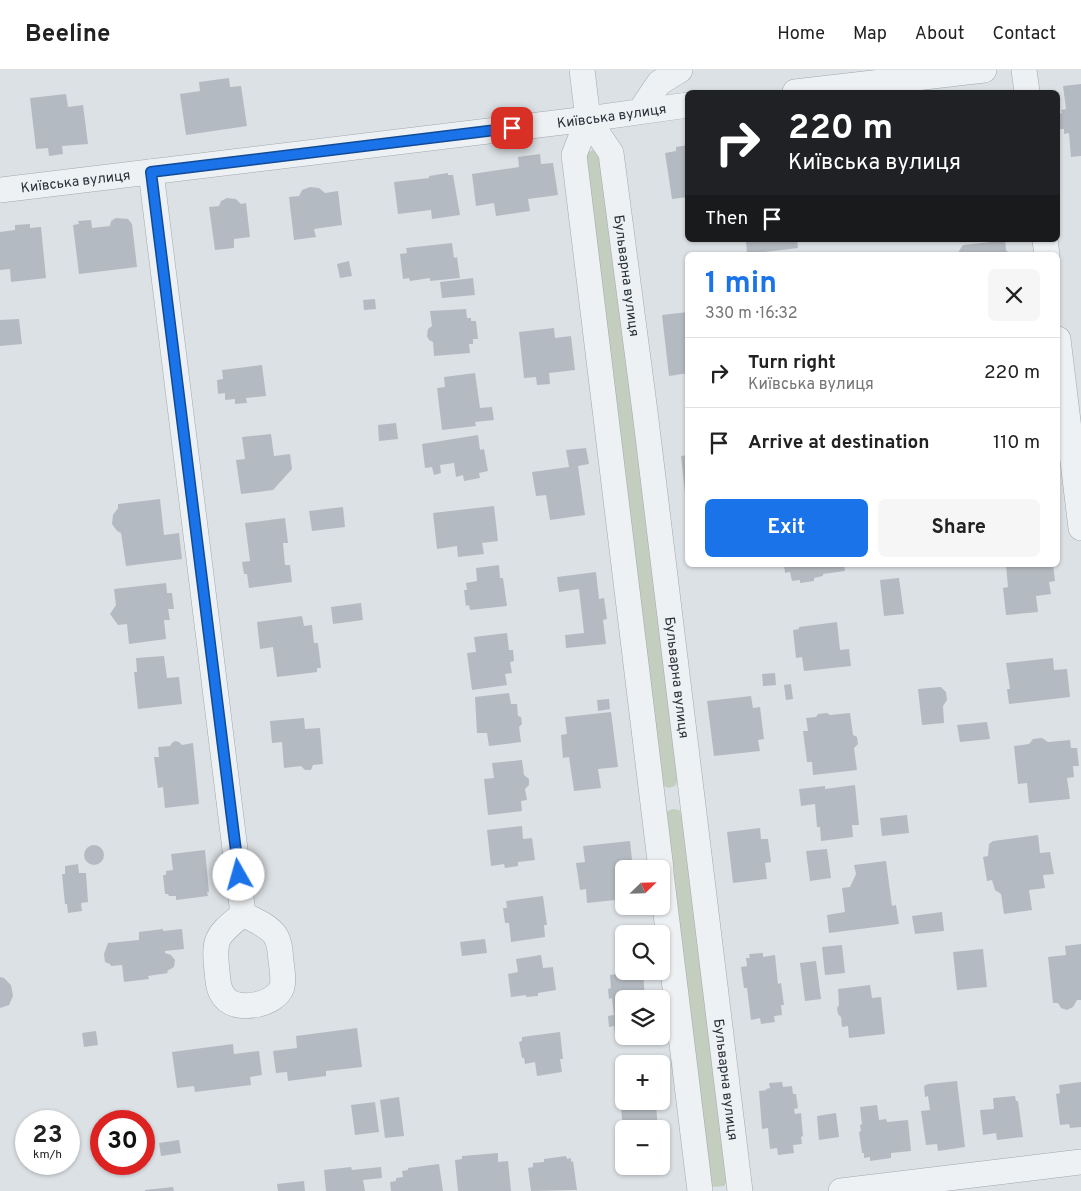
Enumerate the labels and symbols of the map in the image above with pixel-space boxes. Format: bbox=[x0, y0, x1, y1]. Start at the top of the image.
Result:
street label: Київська вулиця bbox=[556, 101, 667, 133]
pin bbox=[491, 107, 533, 149]
street label: Київська вулиця bbox=[20, 167, 131, 197]
street label: Бульварна вулиця bbox=[609, 214, 642, 338]
street label: Бульварна вулиця bbox=[660, 616, 692, 739]
position arrow bbox=[212, 848, 264, 900]
north arrow bbox=[615, 860, 670, 915]
street label: Бульварна вулиця bbox=[709, 1018, 741, 1141]
speed limit sign: 30 bbox=[90, 1110, 155, 1175]

